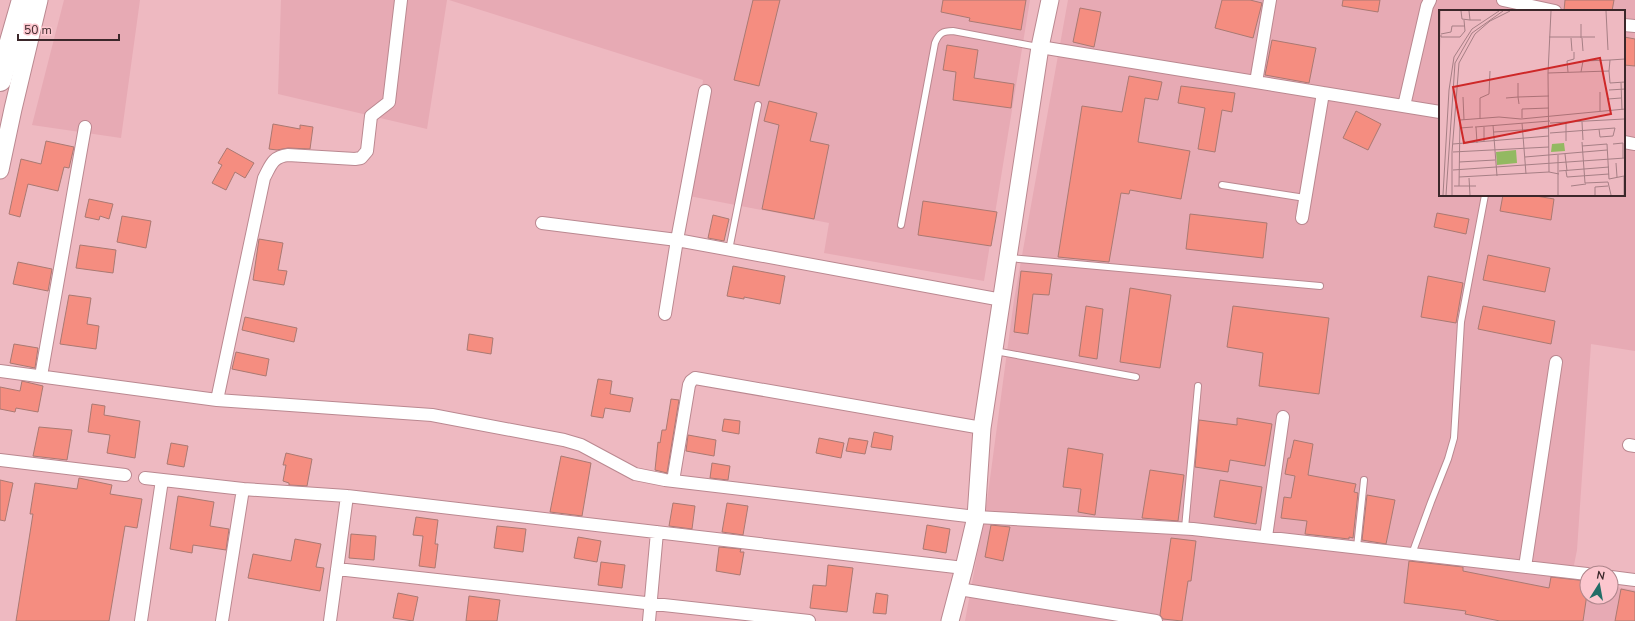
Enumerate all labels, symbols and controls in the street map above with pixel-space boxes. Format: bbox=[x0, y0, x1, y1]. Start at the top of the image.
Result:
inset map bbox=[1439, 10, 1625, 196]
scale bar bbox=[18, 16, 119, 42]
text: 50 m bbox=[24, 22, 52, 38]
north arrow bbox=[1579, 565, 1619, 605]
text: N bbox=[1595, 568, 1606, 584]

